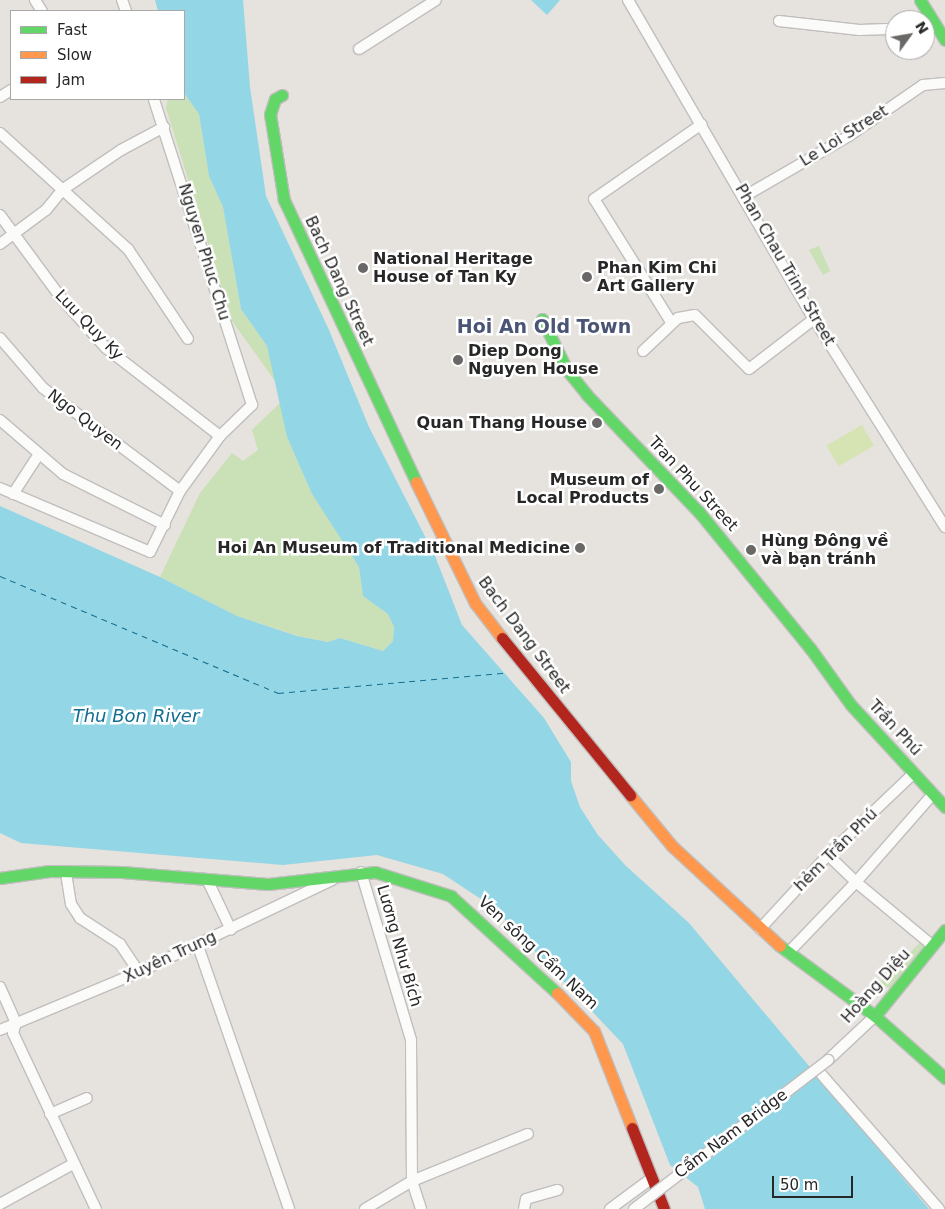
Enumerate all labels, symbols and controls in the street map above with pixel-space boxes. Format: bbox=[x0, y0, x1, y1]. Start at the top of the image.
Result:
legend bbox=[10, 10, 185, 100]
north arrow bbox=[885, 10, 935, 60]
text: N bbox=[912, 18, 932, 37]
text: Fast bbox=[57, 21, 87, 39]
text: Slow bbox=[57, 46, 92, 64]
text: Jam bbox=[57, 71, 85, 89]
street label: Le Loi Street bbox=[796, 101, 892, 171]
street label: Nguyen Phuc Chu bbox=[174, 181, 234, 323]
street label: Phan Chau Trinh Street bbox=[731, 181, 839, 349]
street label: Bach Dang Street bbox=[301, 213, 377, 349]
place label: National Heritage House of Tan Ky bbox=[373, 249, 533, 287]
place label: Phan Kim Chi Art Gallery bbox=[597, 258, 717, 296]
marker: National Heritage House of Tan Ky bbox=[357, 262, 369, 274]
marker: Phan Kim Chi Art Gallery bbox=[581, 271, 593, 283]
street label: Luu Quy Ky bbox=[51, 286, 127, 364]
district label: Hoi An Old Town bbox=[457, 316, 631, 338]
place label: Diep Dong Nguyen House bbox=[468, 341, 599, 379]
marker: Diep Dong Nguyen House bbox=[452, 354, 464, 366]
street label: Ngo Quyen bbox=[44, 385, 126, 455]
place label: Quan Thang House bbox=[417, 413, 587, 433]
marker: Quan Thang House bbox=[591, 417, 603, 429]
street label: Tran Phu Street bbox=[644, 433, 742, 535]
place label: Museum of Local Products bbox=[516, 470, 649, 508]
marker: Museum of Local Products bbox=[653, 483, 665, 495]
place label: Hùng Đông về và bạn tránh bbox=[761, 531, 888, 569]
place label: Hoi An Museum of Traditional Medicine bbox=[217, 538, 570, 558]
marker: Hoi An Museum of Traditional Medicine bbox=[574, 542, 586, 554]
marker: Hùng Đông về và bạn tránh bbox=[745, 544, 757, 556]
street label: Bach Dang Street bbox=[474, 573, 574, 697]
street label: Trần Phú bbox=[864, 696, 926, 760]
water label: Thu Bon River bbox=[73, 705, 199, 727]
street label: hẻm Trần Phú bbox=[790, 804, 882, 896]
street label: Lương Như Bích bbox=[372, 883, 426, 1009]
street label: Ven sông Cẩm Nam bbox=[474, 892, 602, 1014]
street label: Xuyên Trung bbox=[121, 927, 219, 987]
street label: Hoàng Diệu bbox=[837, 945, 915, 1027]
street label: Cẩm Nam Bridge bbox=[671, 1085, 791, 1183]
scale bar bbox=[775, 1166, 856, 1198]
text: 50 m bbox=[780, 1176, 818, 1194]

